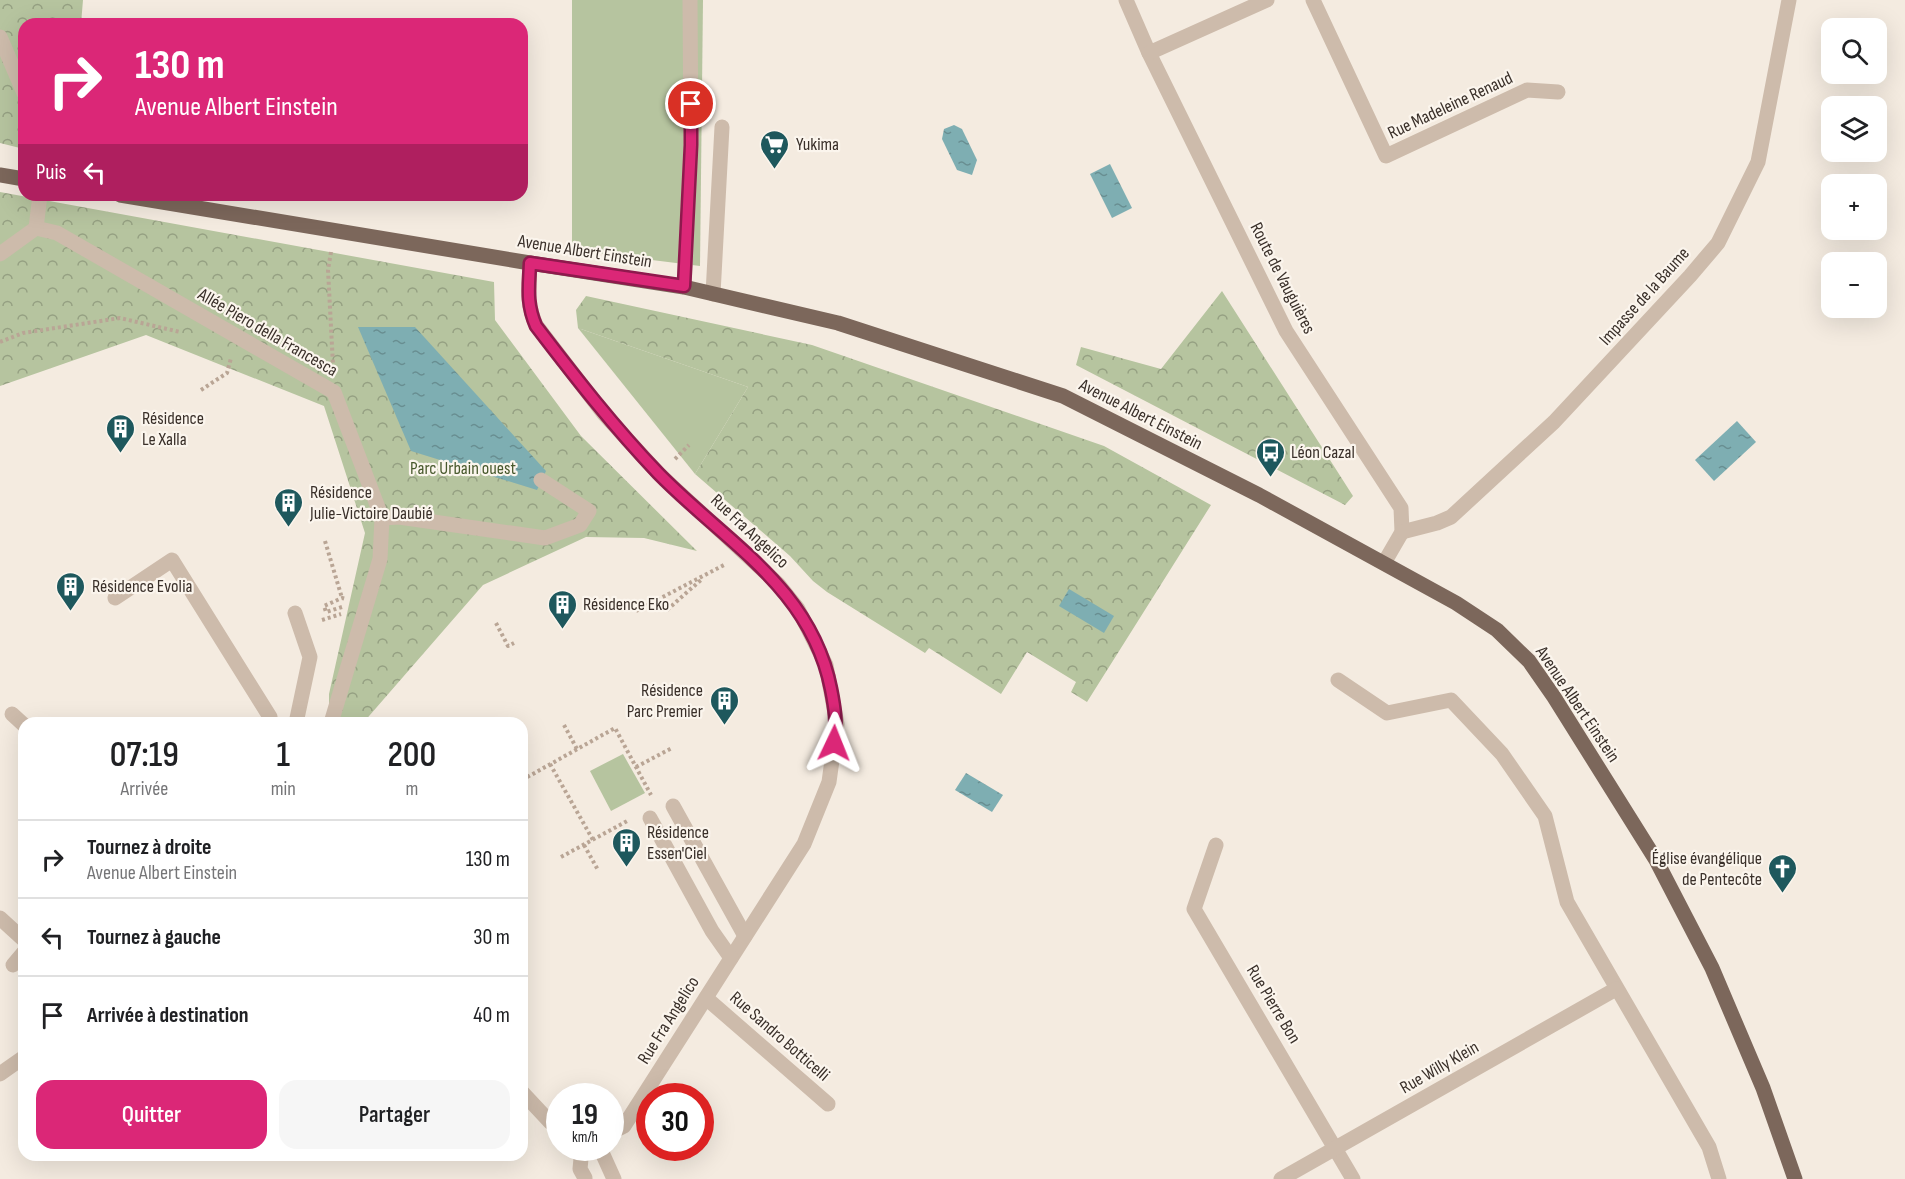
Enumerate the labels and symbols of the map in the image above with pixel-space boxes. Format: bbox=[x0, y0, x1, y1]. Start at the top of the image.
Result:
street label: Rue Madeleine Renaud bbox=[1385, 67, 1516, 144]
pin bbox=[665, 78, 716, 129]
supermarket icon: Yukima bbox=[759, 128, 791, 170]
place label: Yukima bbox=[796, 134, 839, 155]
street label: Route de Vauguières bbox=[1246, 219, 1320, 337]
street label: Avenue Albert Einstein bbox=[516, 230, 653, 272]
street label: Impasse de la Baume bbox=[1595, 243, 1694, 350]
street label: Allée Piero della Francesca bbox=[193, 283, 341, 381]
street label: Avenue Albert Einstein bbox=[1075, 374, 1206, 454]
place label: Résidence Le Xalla bbox=[142, 408, 204, 450]
building icon: Résidence Le Xalla bbox=[105, 412, 137, 454]
bus stop icon: Léon Cazal bbox=[1254, 436, 1286, 478]
place label: Léon Cazal bbox=[1291, 442, 1355, 463]
park label: Parc Urbain ouest bbox=[410, 458, 516, 479]
place label: Résidence Julie-Victoire Daubié bbox=[309, 482, 433, 524]
building icon: Résidence Julie-Victoire Daubié bbox=[273, 486, 305, 528]
street label: Rue Fra Angelico bbox=[706, 490, 793, 573]
building icon: Résidence Evolia bbox=[55, 570, 87, 612]
place label: Résidence Evolia bbox=[92, 576, 193, 597]
building icon: Résidence Eko bbox=[546, 588, 578, 630]
place label: Résidence Eko bbox=[583, 594, 669, 615]
street label: Avenue Albert Einstein bbox=[1531, 642, 1624, 766]
place label: Résidence Parc Premier bbox=[627, 680, 703, 722]
building icon: Résidence Parc Premier bbox=[708, 684, 740, 726]
position arrow bbox=[802, 711, 866, 775]
place label: Résidence Essen'Ciel bbox=[647, 822, 709, 864]
building icon: Résidence Essen'Ciel bbox=[610, 826, 642, 868]
place label: Église évangélique de Pentecôte bbox=[1652, 848, 1762, 890]
church icon: Église évangélique de Pentecôte bbox=[1767, 852, 1799, 894]
street label: Rue Pierre Bon bbox=[1242, 961, 1305, 1047]
street label: Rue Fra Angelico bbox=[633, 973, 704, 1068]
street label: Rue Sandro Botticelli bbox=[725, 987, 834, 1085]
street label: Rue Willy Klein bbox=[1396, 1037, 1482, 1098]
speed limit sign: 30 bbox=[636, 1083, 714, 1161]

